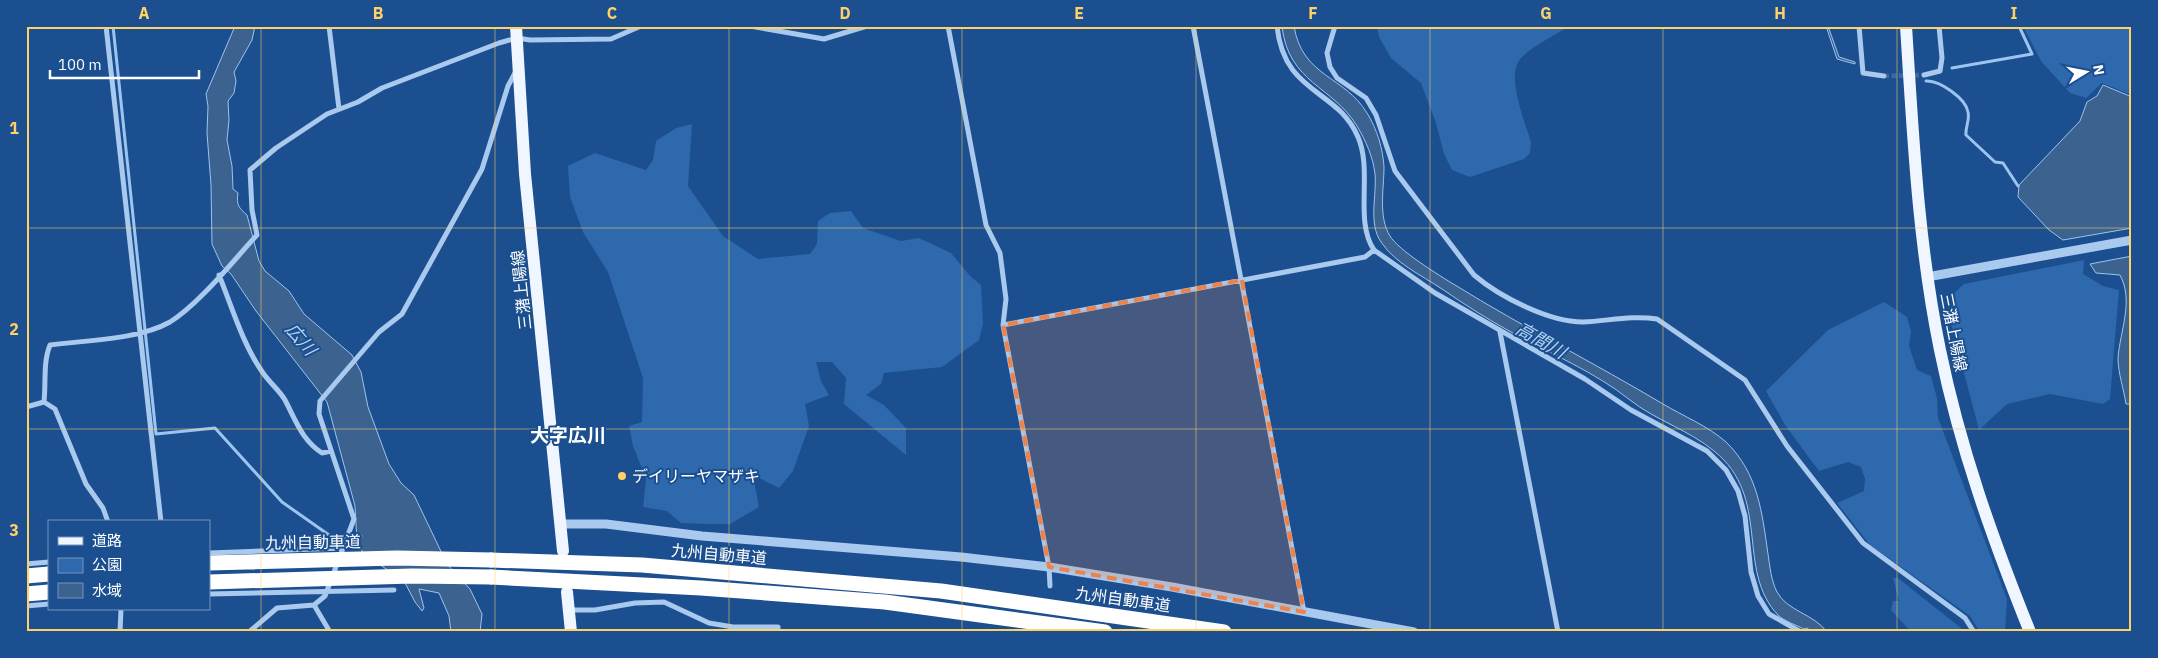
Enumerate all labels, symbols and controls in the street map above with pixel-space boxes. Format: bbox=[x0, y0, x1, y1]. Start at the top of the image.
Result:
text: A bbox=[139, 3, 150, 23]
text: B bbox=[373, 3, 384, 23]
text: C bbox=[607, 3, 617, 23]
text: D bbox=[839, 3, 851, 23]
text: E bbox=[1074, 3, 1084, 23]
text: F bbox=[1308, 3, 1318, 23]
text: G bbox=[1540, 3, 1552, 23]
text: H bbox=[1774, 3, 1786, 23]
text: I bbox=[2011, 3, 2018, 23]
scale bar bbox=[50, 48, 199, 80]
north arrow bbox=[2060, 48, 2110, 98]
text: 100 m bbox=[58, 55, 102, 74]
text: N bbox=[2089, 63, 2109, 76]
text: 1 bbox=[9, 118, 19, 138]
street label: 三潴上陽線 bbox=[507, 249, 535, 331]
street label: 三潴上陽線 bbox=[1937, 291, 1971, 373]
water label: 高間川 bbox=[1512, 317, 1572, 364]
water label: 広川 bbox=[281, 318, 323, 362]
text: 2 bbox=[9, 319, 19, 339]
district label: 大字広川 bbox=[530, 423, 606, 447]
place label: デイリーヤマザキ bbox=[632, 466, 760, 486]
marker: デイリーヤマザキ bbox=[616, 470, 628, 482]
text: 3 bbox=[9, 520, 19, 540]
legend bbox=[48, 520, 210, 610]
text: 道路 bbox=[92, 531, 122, 550]
street label: 九州自動車道 bbox=[265, 531, 361, 553]
street label: 九州自動車道 bbox=[670, 540, 768, 568]
text: 公園 bbox=[92, 555, 122, 574]
text: 水域 bbox=[92, 581, 122, 600]
street label: 九州自動車道 bbox=[1074, 582, 1172, 616]

